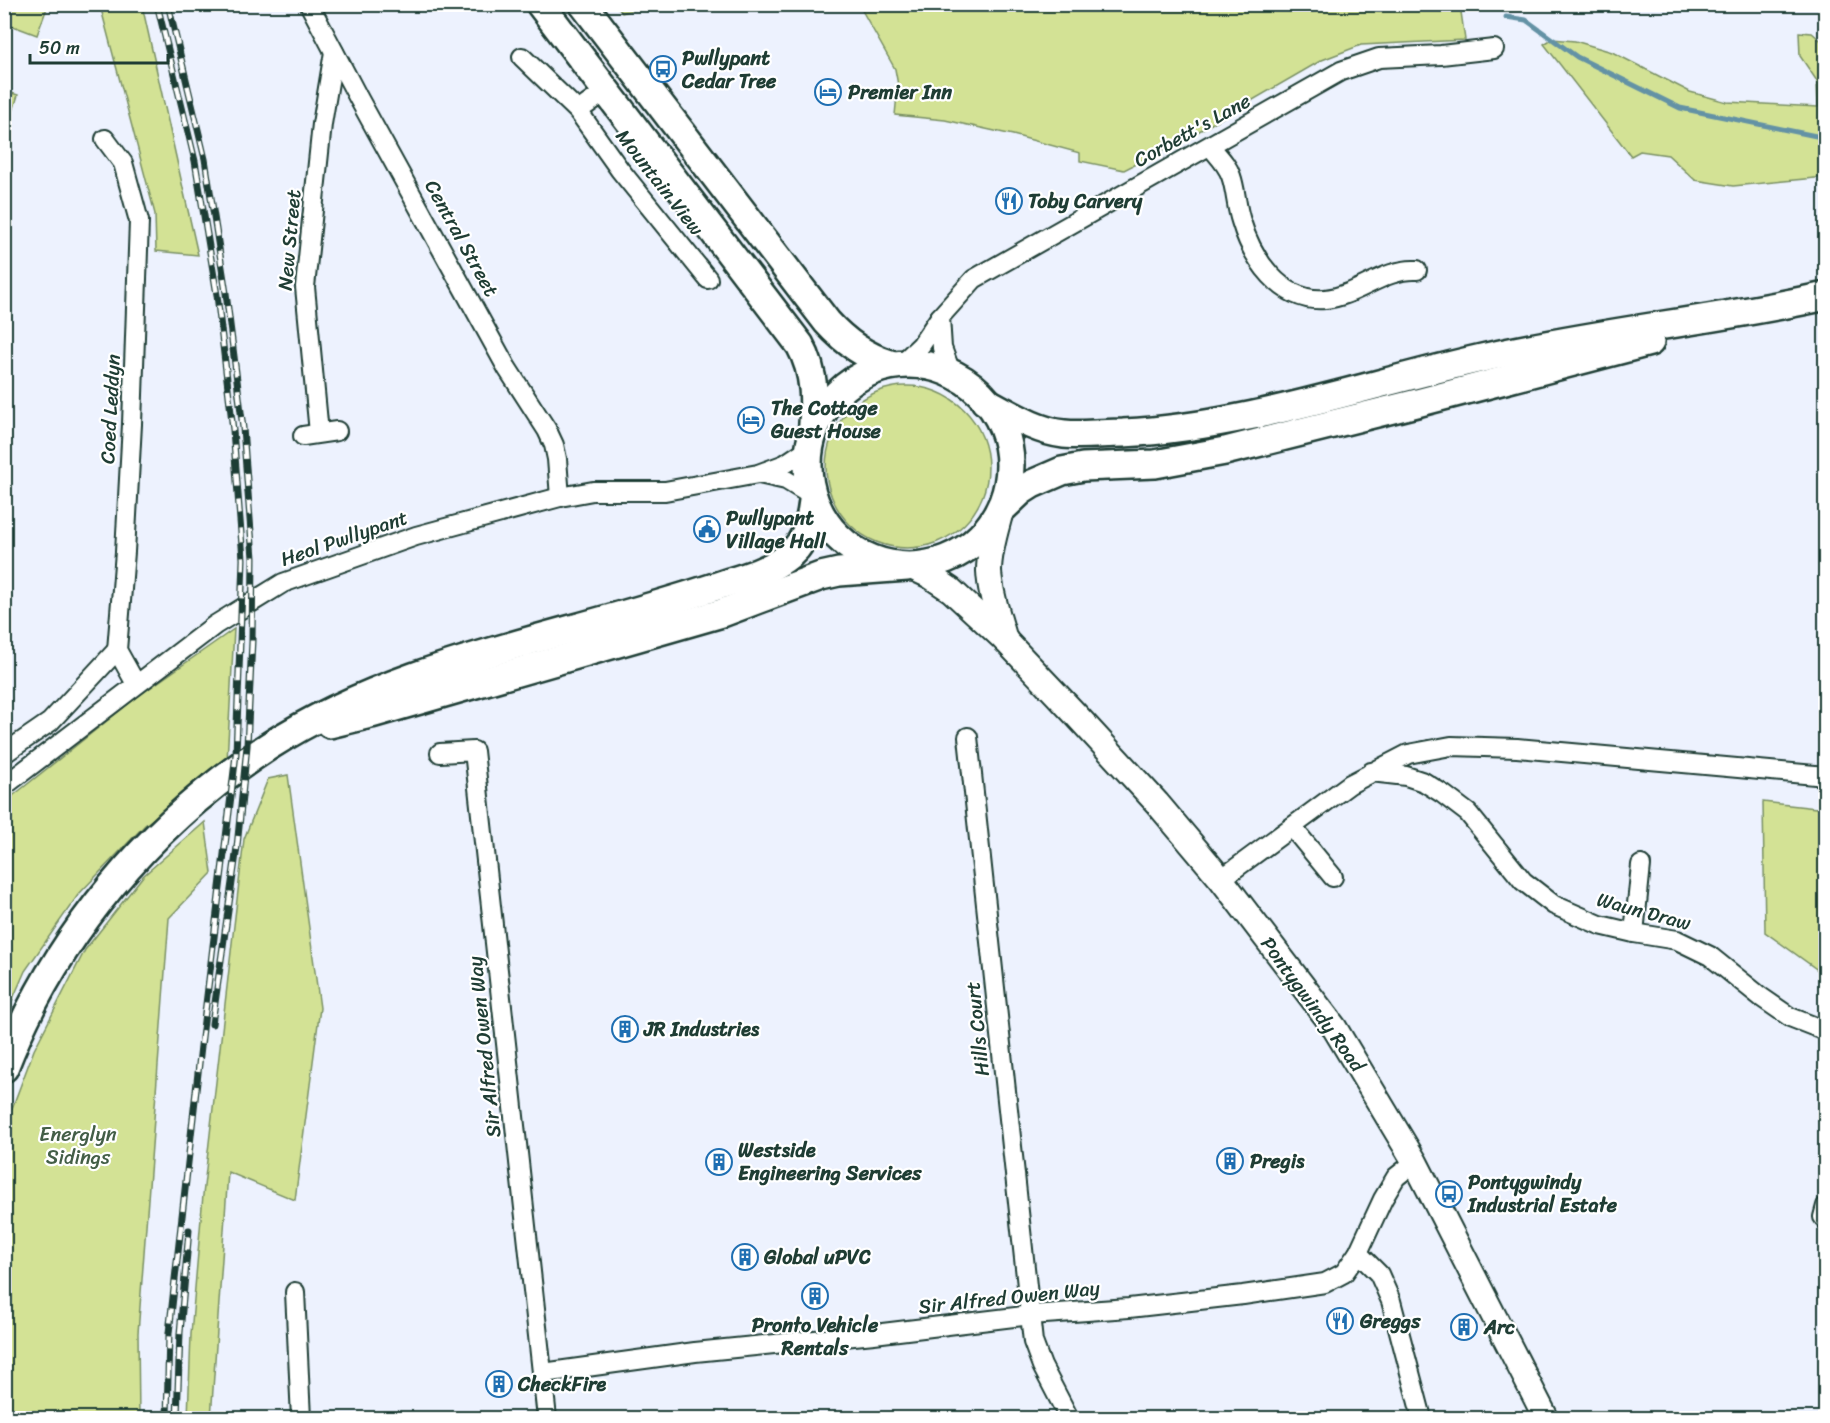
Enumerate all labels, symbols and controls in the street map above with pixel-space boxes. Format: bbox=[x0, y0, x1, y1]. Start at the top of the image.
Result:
scale bar bbox=[30, 27, 168, 65]
text: 50 m bbox=[39, 32, 80, 64]
place label: Pwllypant Cedar Tree bbox=[681, 41, 777, 99]
bus stop icon: Pwllypant Cedar Tree bbox=[648, 54, 678, 84]
place label: Premier Inn bbox=[848, 75, 952, 110]
hotel icon: Premier Inn bbox=[813, 77, 843, 107]
street label: Corbett's Lane bbox=[1127, 84, 1257, 177]
street label: Mountain View bbox=[606, 121, 713, 244]
street label: Central Street bbox=[415, 173, 508, 304]
place label: Toby Carvery bbox=[1028, 184, 1143, 219]
restaurant icon: Toby Carvery bbox=[994, 186, 1024, 216]
street label: New Street bbox=[268, 188, 311, 292]
street label: Coed Leddyn bbox=[90, 353, 131, 465]
place label: The Cottage Guest House bbox=[770, 391, 882, 449]
hotel icon: The Cottage Guest House bbox=[736, 405, 766, 435]
street label: Heol Pwllypant bbox=[276, 500, 413, 577]
place label: Pwllypant Village Hall bbox=[726, 501, 827, 559]
public building icon: Pwllypant Village Hall bbox=[692, 514, 722, 544]
street label: Waun Draw bbox=[1593, 882, 1695, 941]
street label: Pontygwindy Road bbox=[1251, 929, 1375, 1081]
street label: Sir Alfred Owen Way bbox=[458, 954, 511, 1139]
street label: Hills Court bbox=[955, 980, 1000, 1078]
place label: JR Industries bbox=[643, 1012, 760, 1047]
building icon: JR Industries bbox=[610, 1014, 640, 1044]
park label: Energlyn Sidings bbox=[39, 1117, 117, 1175]
place label: Westside Engineering Services bbox=[738, 1133, 922, 1191]
place label: Pregis bbox=[1250, 1144, 1305, 1179]
building icon: Pregis bbox=[1215, 1146, 1245, 1176]
building icon: Westside Engineering Services bbox=[704, 1147, 734, 1177]
place label: Pontygwindy Industrial Estate bbox=[1467, 1165, 1618, 1223]
bus stop icon: Pontygwindy Industrial Estate bbox=[1434, 1179, 1464, 1209]
place label: Global uPVC bbox=[763, 1240, 871, 1275]
building icon: Global uPVC bbox=[730, 1242, 760, 1272]
street label: Sir Alfred Owen Way bbox=[917, 1271, 1102, 1324]
building icon: Pronto Vehicle Rentals bbox=[800, 1281, 830, 1311]
place label: Greggs bbox=[1359, 1304, 1421, 1339]
restaurant icon: Greggs bbox=[1325, 1306, 1355, 1336]
place label: Pronto Vehicle Rentals bbox=[752, 1308, 879, 1366]
place label: Arc bbox=[1483, 1310, 1515, 1345]
building icon: Arc bbox=[1449, 1312, 1479, 1342]
place label: CheckFire bbox=[517, 1367, 606, 1402]
building icon: CheckFire bbox=[484, 1369, 514, 1399]

